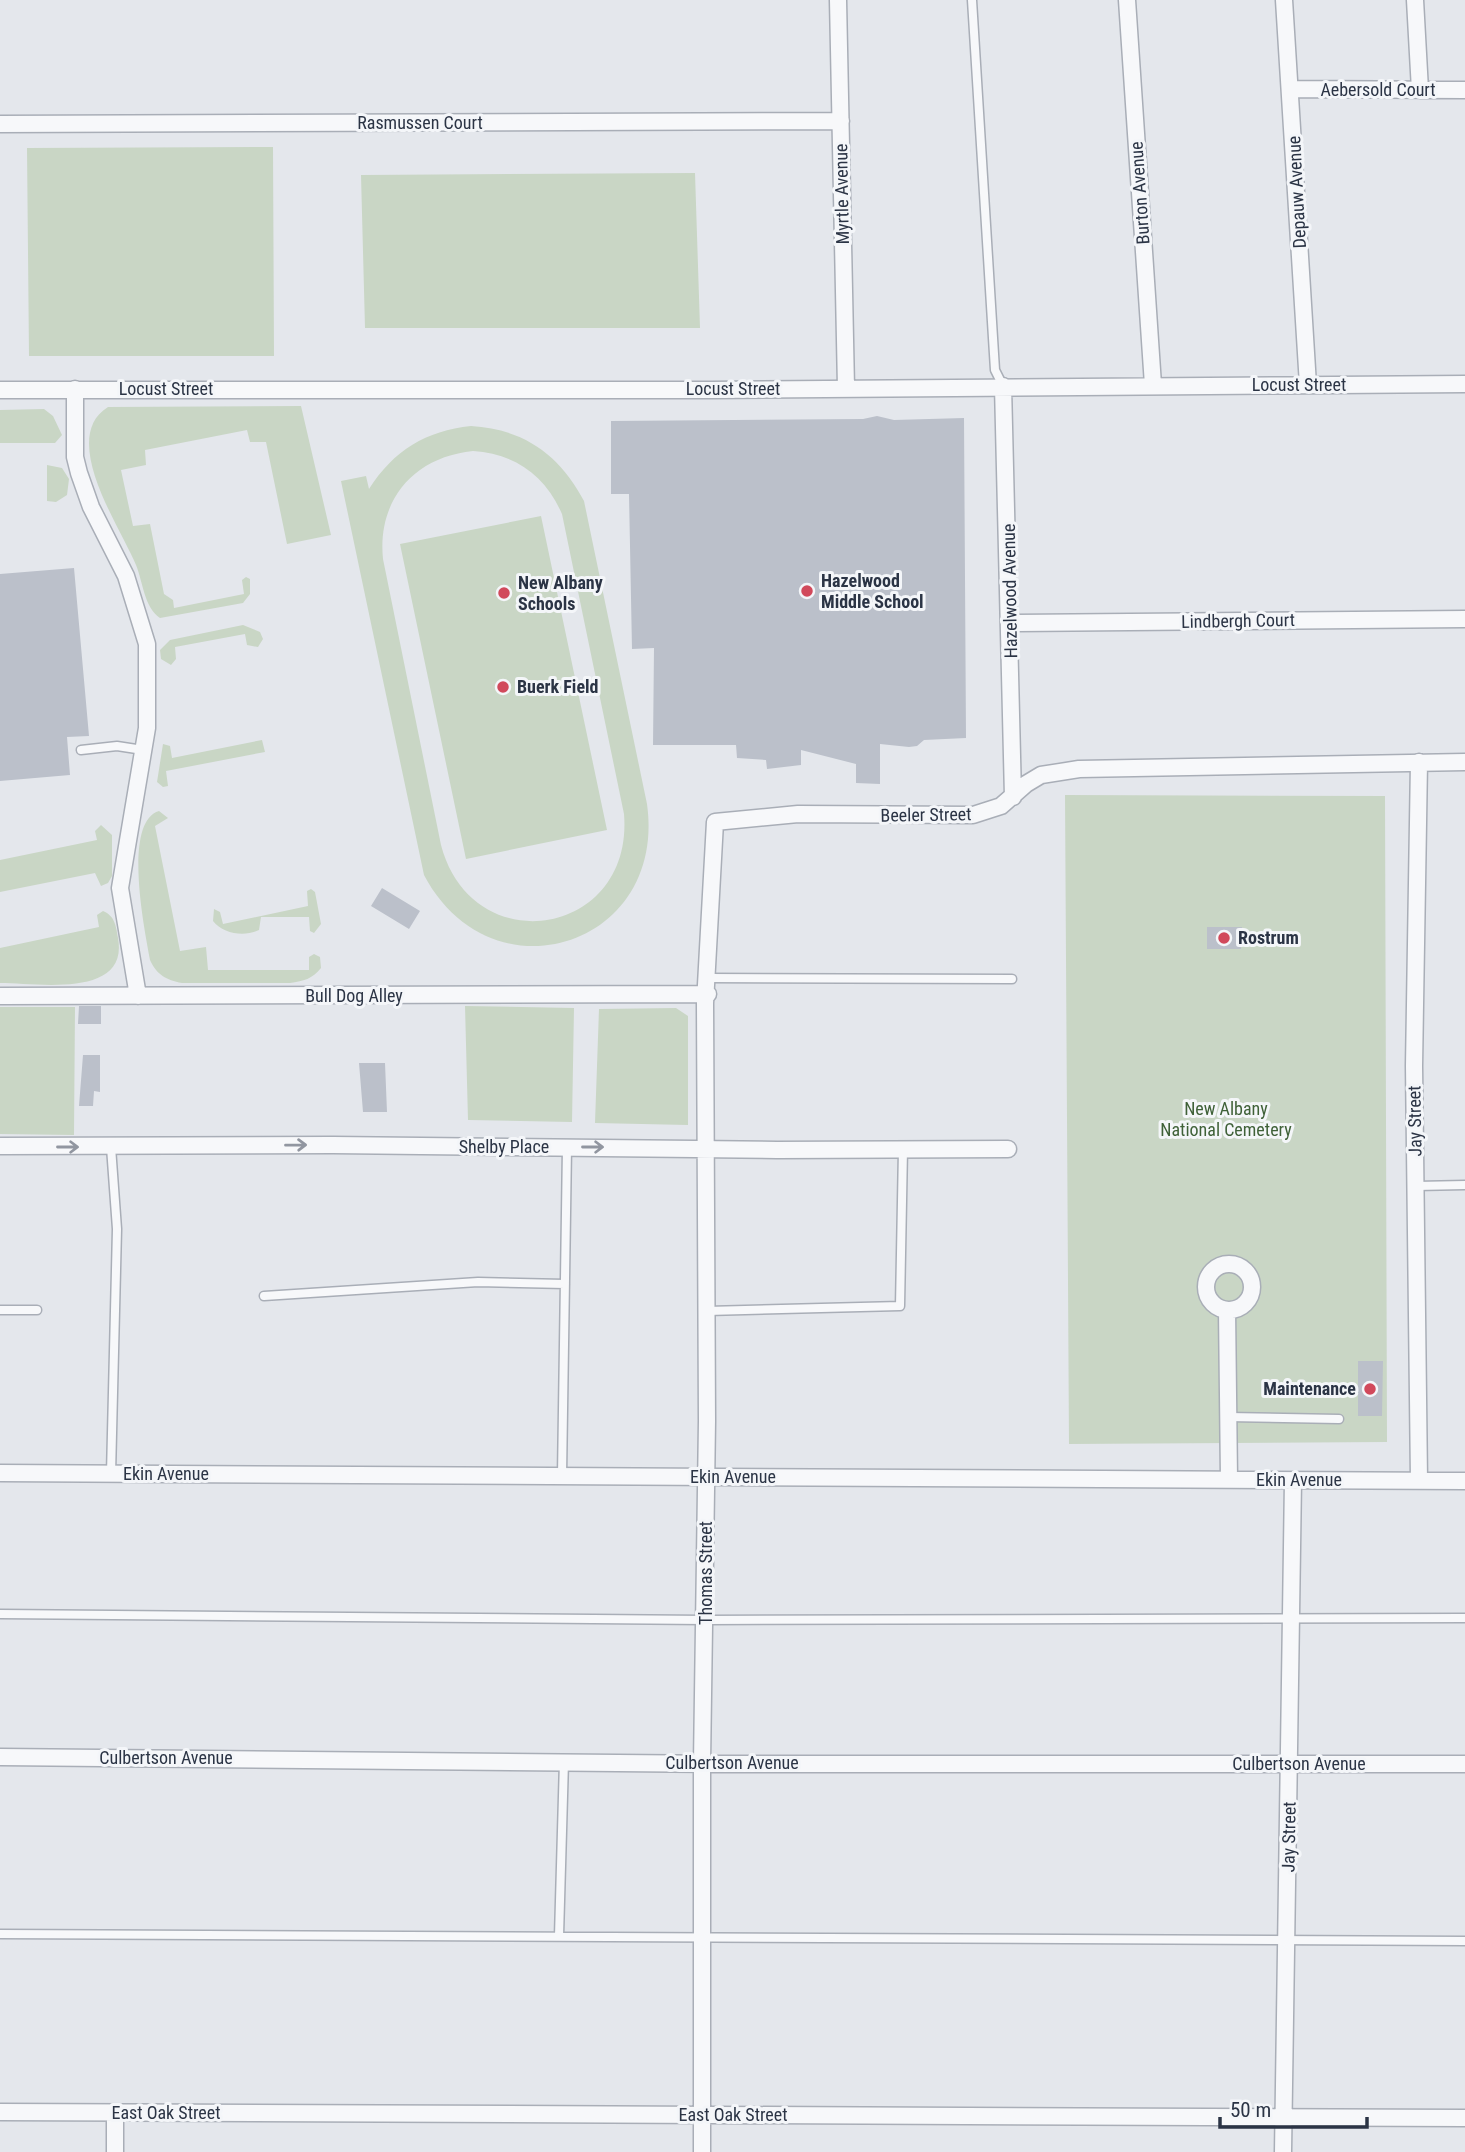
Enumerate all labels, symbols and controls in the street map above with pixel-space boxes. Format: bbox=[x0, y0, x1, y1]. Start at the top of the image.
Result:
street label: Aebersold Court bbox=[1320, 79, 1436, 100]
street label: Rasmussen Court bbox=[357, 112, 483, 133]
street label: Depauw Avenue bbox=[1283, 135, 1310, 249]
street label: Burton Avenue bbox=[1125, 141, 1154, 245]
street label: Myrtle Avenue bbox=[830, 143, 853, 245]
street label: Locust Street bbox=[1252, 374, 1346, 395]
street label: Locust Street bbox=[119, 378, 213, 399]
street label: Locust Street bbox=[686, 378, 780, 399]
street label: Hazelwood Avenue bbox=[998, 523, 1021, 659]
place label: Hazelwood Middle School bbox=[821, 570, 924, 612]
place label: New Albany Schools bbox=[518, 572, 603, 614]
marker: Hazelwood Middle School bbox=[799, 583, 815, 599]
marker: New Albany Schools bbox=[496, 585, 512, 601]
street label: Lindbergh Court bbox=[1181, 609, 1295, 632]
place label: Buerk Field bbox=[517, 676, 598, 697]
marker: Buerk Field bbox=[495, 679, 511, 695]
street label: Beeler Street bbox=[880, 803, 972, 826]
place label: Rostrum bbox=[1238, 927, 1299, 948]
marker: Rostrum bbox=[1216, 930, 1232, 946]
street label: Bull Dog Alley bbox=[305, 985, 403, 1006]
street label: Jay Street bbox=[1403, 1085, 1426, 1157]
park label: New Albany National Cemetery bbox=[1160, 1098, 1292, 1140]
street label: Shelby Place bbox=[459, 1136, 549, 1157]
one-way arrow bbox=[284, 1139, 307, 1152]
one-way arrow bbox=[56, 1140, 79, 1154]
one-way arrow bbox=[581, 1140, 604, 1154]
place label: Maintenance bbox=[1263, 1378, 1356, 1399]
marker: Maintenance bbox=[1362, 1381, 1378, 1397]
street label: Ekin Avenue bbox=[123, 1463, 209, 1484]
street label: Ekin Avenue bbox=[690, 1466, 776, 1487]
street label: Ekin Avenue bbox=[1256, 1469, 1342, 1490]
street label: Thomas Street bbox=[695, 1521, 716, 1625]
street label: Culbertson Avenue bbox=[99, 1747, 233, 1768]
street label: Culbertson Avenue bbox=[665, 1752, 799, 1773]
street label: Culbertson Avenue bbox=[1232, 1753, 1366, 1774]
street label: Jay Street bbox=[1277, 1801, 1300, 1873]
scale bar bbox=[1220, 2086, 1367, 2130]
text: 50 m bbox=[1230, 2098, 1271, 2122]
street label: East Oak Street bbox=[111, 2102, 221, 2123]
street label: East Oak Street bbox=[678, 2104, 788, 2125]

